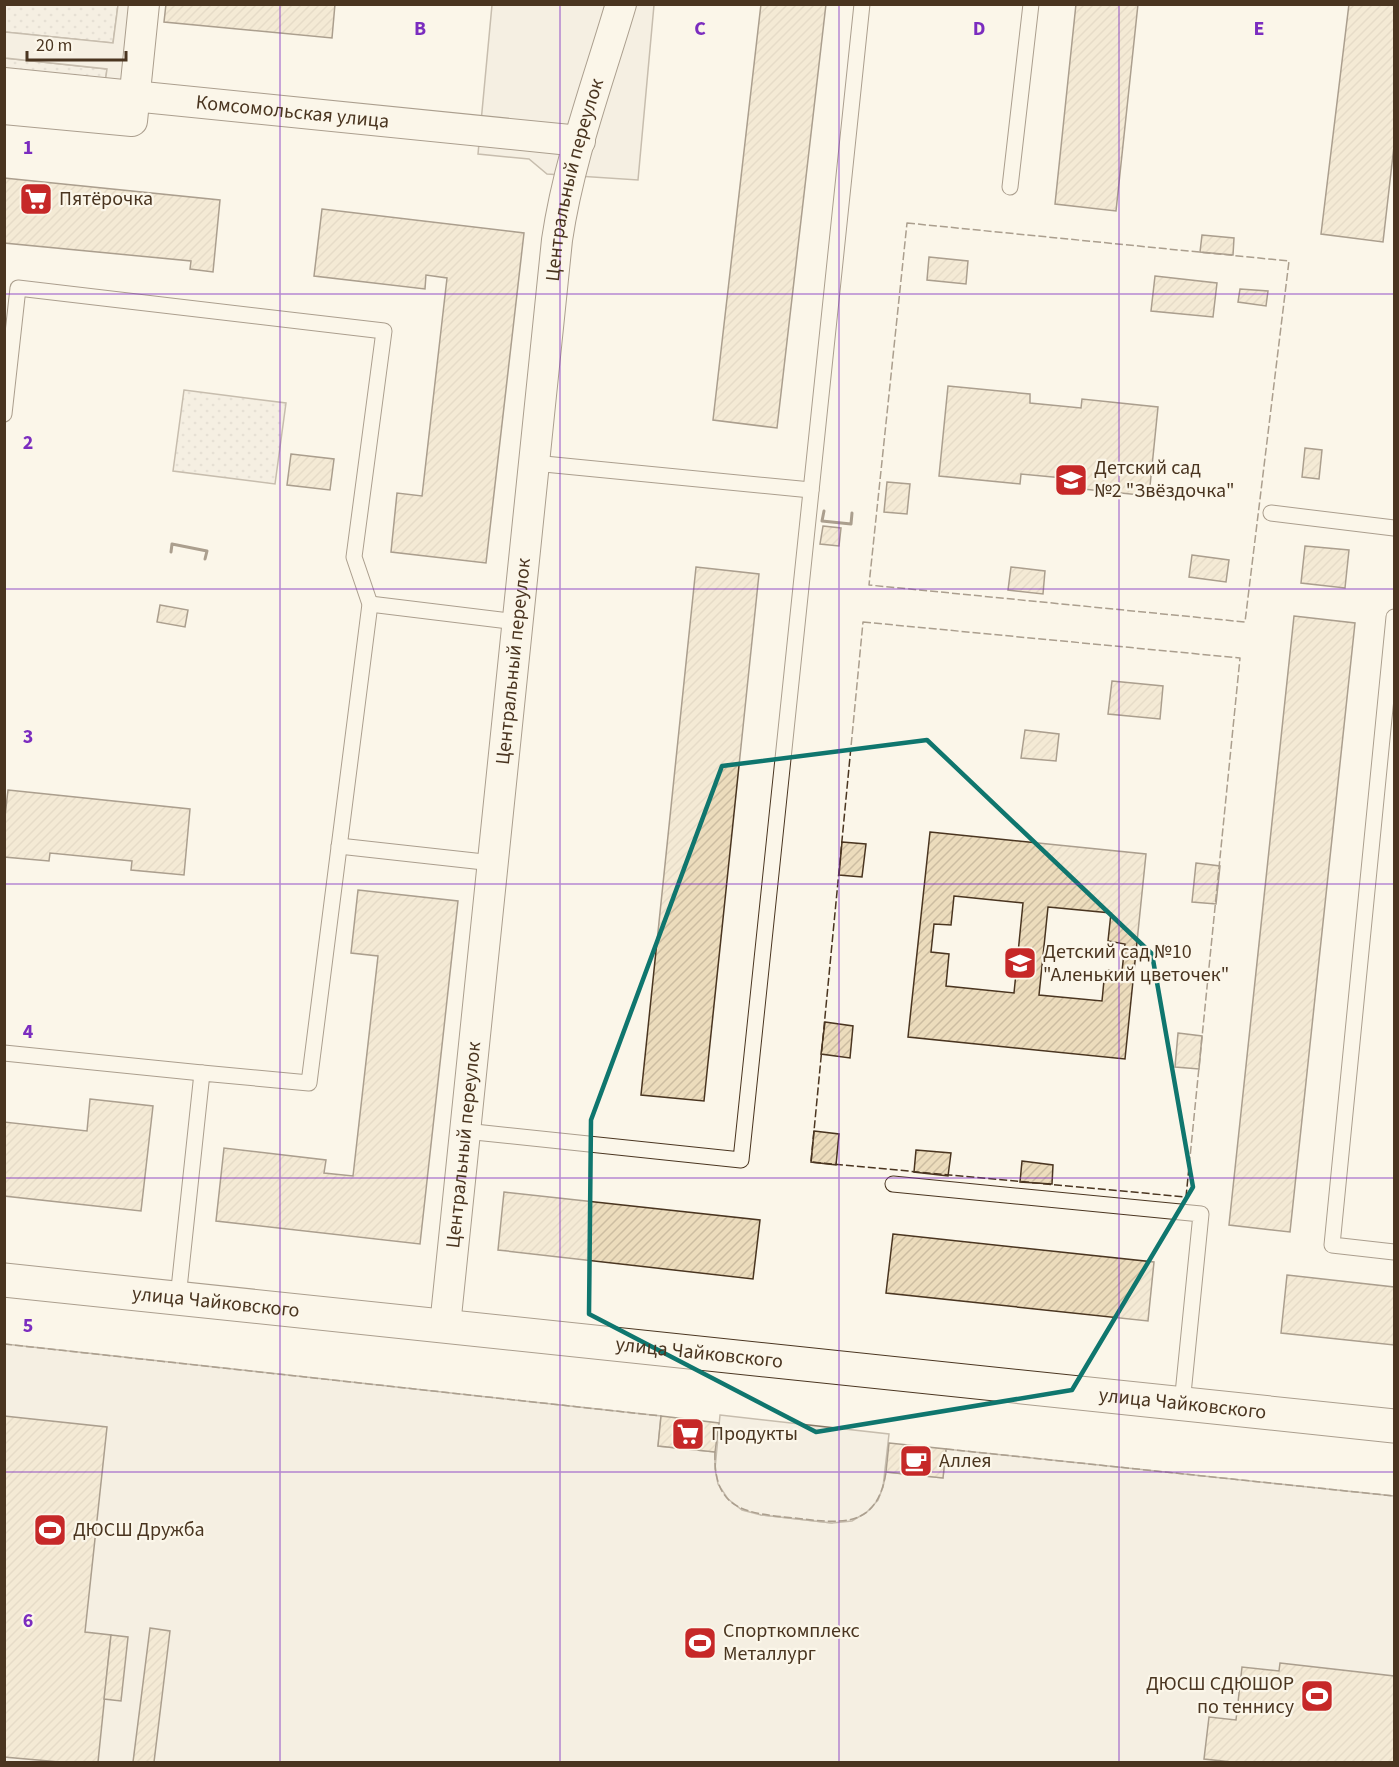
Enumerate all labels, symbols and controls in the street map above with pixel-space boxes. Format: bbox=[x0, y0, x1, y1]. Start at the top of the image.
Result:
text: B bbox=[414, 15, 426, 43]
text: C bbox=[694, 15, 706, 43]
text: D bbox=[973, 15, 985, 43]
text: E bbox=[1254, 15, 1264, 43]
scale bar bbox=[27, 24, 126, 62]
text: 20 m bbox=[36, 33, 72, 58]
street label: Центральный переулок bbox=[539, 75, 611, 283]
street label: Комсомольская улица bbox=[195, 88, 391, 136]
text: 1 bbox=[23, 134, 33, 162]
supermarket icon: Пятёрочка bbox=[18, 181, 54, 217]
place label: Пятёрочка bbox=[59, 185, 153, 213]
text: 2 bbox=[23, 429, 33, 457]
place label: Детский сад №2 "Звёздочка" bbox=[1094, 454, 1235, 505]
school or university icon: Детский сад №2 "Звёздочка" bbox=[1053, 462, 1089, 498]
street label: Центральный переулок bbox=[489, 557, 538, 766]
text: 3 bbox=[23, 723, 33, 751]
place label: Детский сад №10 "Аленький цветочек" bbox=[1043, 938, 1229, 989]
school or university icon: Детский сад №10 "Аленький цветочек" bbox=[1002, 945, 1038, 981]
text: 4 bbox=[23, 1018, 34, 1046]
street label: Центральный переулок bbox=[439, 1040, 488, 1250]
street label: улица Чайковского bbox=[131, 1280, 301, 1325]
text: 5 bbox=[23, 1312, 33, 1340]
street label: улица Чайковского bbox=[614, 1330, 784, 1376]
street label: улица Чайковского bbox=[1097, 1381, 1268, 1426]
supermarket icon: Продукты bbox=[670, 1416, 706, 1452]
place label: Продукты bbox=[711, 1420, 798, 1448]
cafe icon: Аллея bbox=[898, 1443, 934, 1479]
place label: Аллея bbox=[939, 1447, 992, 1475]
sports icon: ДЮСШ Дружба bbox=[32, 1512, 68, 1548]
place label: ДЮСШ Дружба bbox=[73, 1516, 204, 1544]
text: 6 bbox=[23, 1607, 33, 1635]
place label: Спорткомплекс Металлург bbox=[723, 1617, 860, 1668]
sports icon: Спорткомплекс Металлург bbox=[682, 1625, 718, 1661]
place label: ДЮСШ СДЮШОР по теннису bbox=[1146, 1670, 1295, 1721]
sports icon: ДЮСШ СДЮШОР по теннису bbox=[1299, 1678, 1335, 1714]

